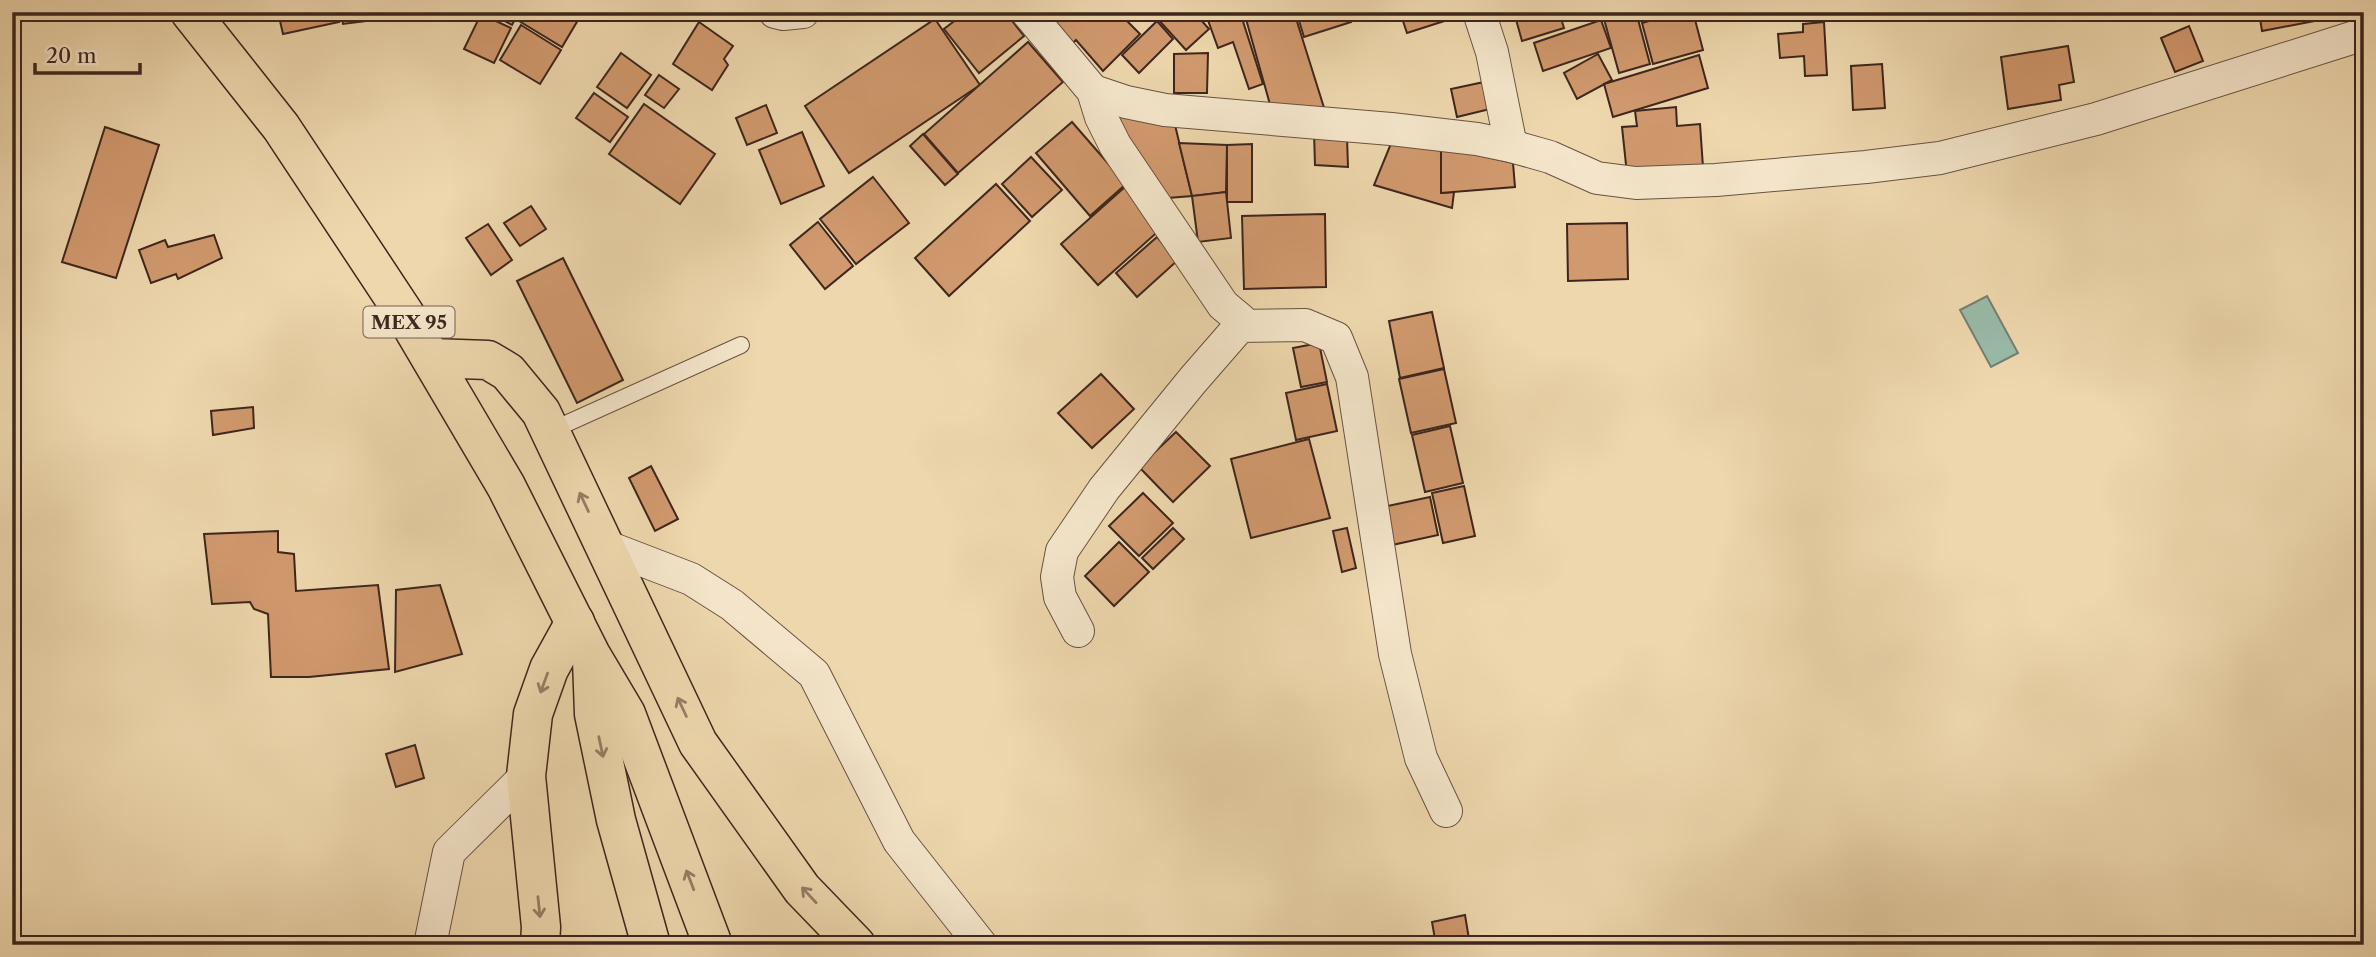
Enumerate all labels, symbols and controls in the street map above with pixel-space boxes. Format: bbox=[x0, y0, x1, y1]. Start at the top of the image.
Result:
scale bar bbox=[35, 32, 140, 76]
text: 20 m bbox=[46, 43, 97, 68]
road number: MEX 95 bbox=[364, 306, 454, 338]
one-way arrow bbox=[577, 492, 590, 513]
one-way arrow bbox=[537, 671, 549, 693]
one-way arrow bbox=[674, 697, 688, 718]
one-way arrow bbox=[594, 735, 608, 758]
one-way arrow bbox=[683, 870, 696, 892]
one-way arrow bbox=[800, 887, 817, 904]
one-way arrow bbox=[533, 896, 546, 918]

